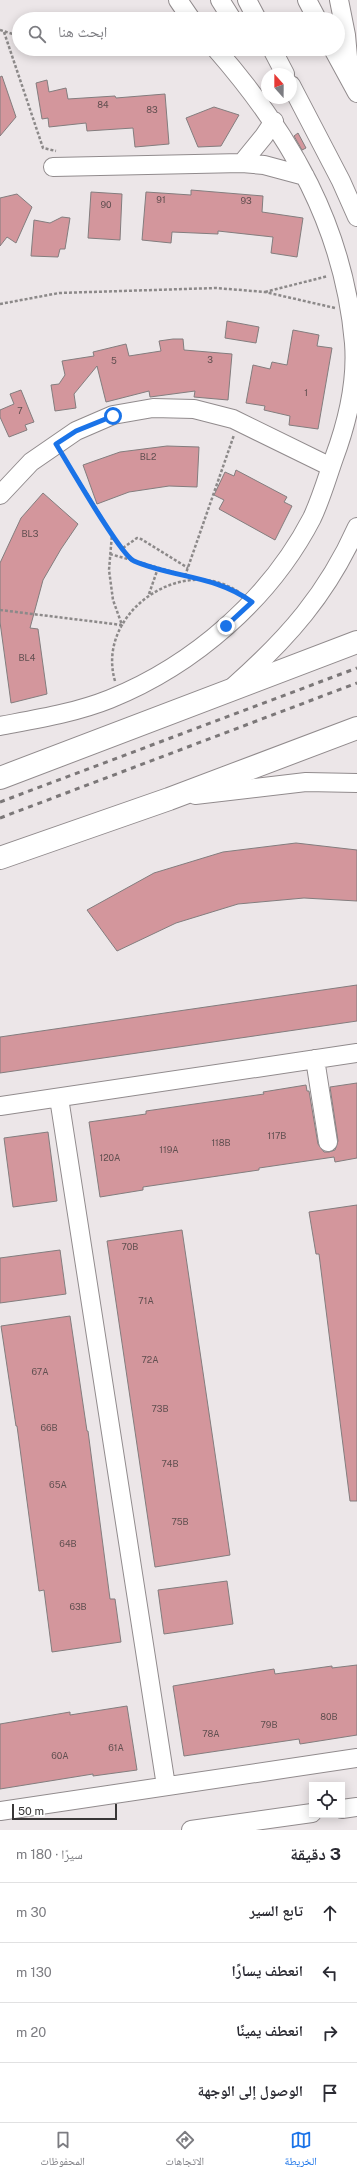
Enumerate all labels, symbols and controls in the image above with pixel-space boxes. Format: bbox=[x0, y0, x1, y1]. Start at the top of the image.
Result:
search box bbox=[12, 12, 345, 56]
icon: search bbox=[26, 23, 48, 45]
text: ابحث هنا bbox=[58, 23, 107, 40]
north arrow bbox=[261, 68, 297, 104]
house number: 84 bbox=[97, 99, 109, 110]
house number: 83 bbox=[146, 104, 158, 115]
house number: 91 bbox=[156, 194, 166, 205]
house number: 93 bbox=[240, 195, 252, 206]
house number: 90 bbox=[100, 199, 112, 210]
house number: 3 bbox=[207, 354, 213, 365]
house number: 5 bbox=[111, 355, 117, 366]
house number: 1 bbox=[304, 387, 308, 398]
house number: 7 bbox=[17, 405, 23, 416]
route start bbox=[104, 407, 122, 425]
house number: BL2 bbox=[140, 451, 156, 462]
house number: BL3 bbox=[22, 528, 39, 539]
route end bbox=[217, 617, 235, 635]
house number: BL4 bbox=[19, 652, 36, 663]
house number: 117B bbox=[268, 1130, 286, 1141]
house number: 118B bbox=[211, 1137, 231, 1148]
house number: 119A bbox=[159, 1144, 179, 1155]
house number: 120A bbox=[100, 1152, 121, 1163]
house number: 70B bbox=[122, 1241, 138, 1252]
house number: 71A bbox=[138, 1295, 154, 1306]
house number: 72A bbox=[141, 1354, 159, 1365]
house number: 67A bbox=[31, 1366, 49, 1377]
house number: 73B bbox=[152, 1403, 168, 1414]
house number: 66B bbox=[40, 1422, 58, 1433]
house number: 74B bbox=[162, 1458, 178, 1469]
house number: 65A bbox=[49, 1479, 67, 1490]
house number: 75B bbox=[171, 1516, 189, 1527]
house number: 64B bbox=[59, 1538, 77, 1549]
house number: 63B bbox=[69, 1601, 87, 1612]
house number: 80B bbox=[320, 1711, 338, 1722]
house number: 79B bbox=[261, 1719, 277, 1730]
house number: 78A bbox=[202, 1728, 220, 1739]
house number: 61A bbox=[108, 1742, 124, 1753]
house number: 60A bbox=[51, 1750, 69, 1761]
map controls bbox=[309, 1782, 345, 1818]
button: locate bbox=[309, 1782, 345, 1818]
scale bar bbox=[12, 1802, 117, 1821]
text: 50 m bbox=[18, 1805, 44, 1817]
text: 3 دقيقة bbox=[290, 1844, 341, 1864]
text: سيرًا · 180 m bbox=[16, 1847, 83, 1862]
text: تابع السير bbox=[250, 1902, 303, 1919]
icon: ahead bbox=[319, 1902, 341, 1924]
text: 30 m bbox=[16, 1905, 46, 1920]
text: انعطف يسارًا bbox=[232, 1962, 303, 1979]
icon: left bbox=[319, 1962, 341, 1984]
text: 130 m bbox=[16, 1965, 52, 1980]
text: انعطف يمينًا bbox=[236, 2022, 303, 2039]
icon: right bbox=[319, 2022, 341, 2044]
text: 20 m bbox=[16, 2025, 46, 2040]
text: الوصول إلى الوجهة bbox=[198, 2082, 303, 2099]
icon: arrive bbox=[319, 2082, 341, 2104]
tab: المحفوظات bbox=[40, 2129, 85, 2172]
tab: الاتجاهات bbox=[165, 2129, 204, 2172]
tab: الخريطة bbox=[284, 2129, 317, 2172]

